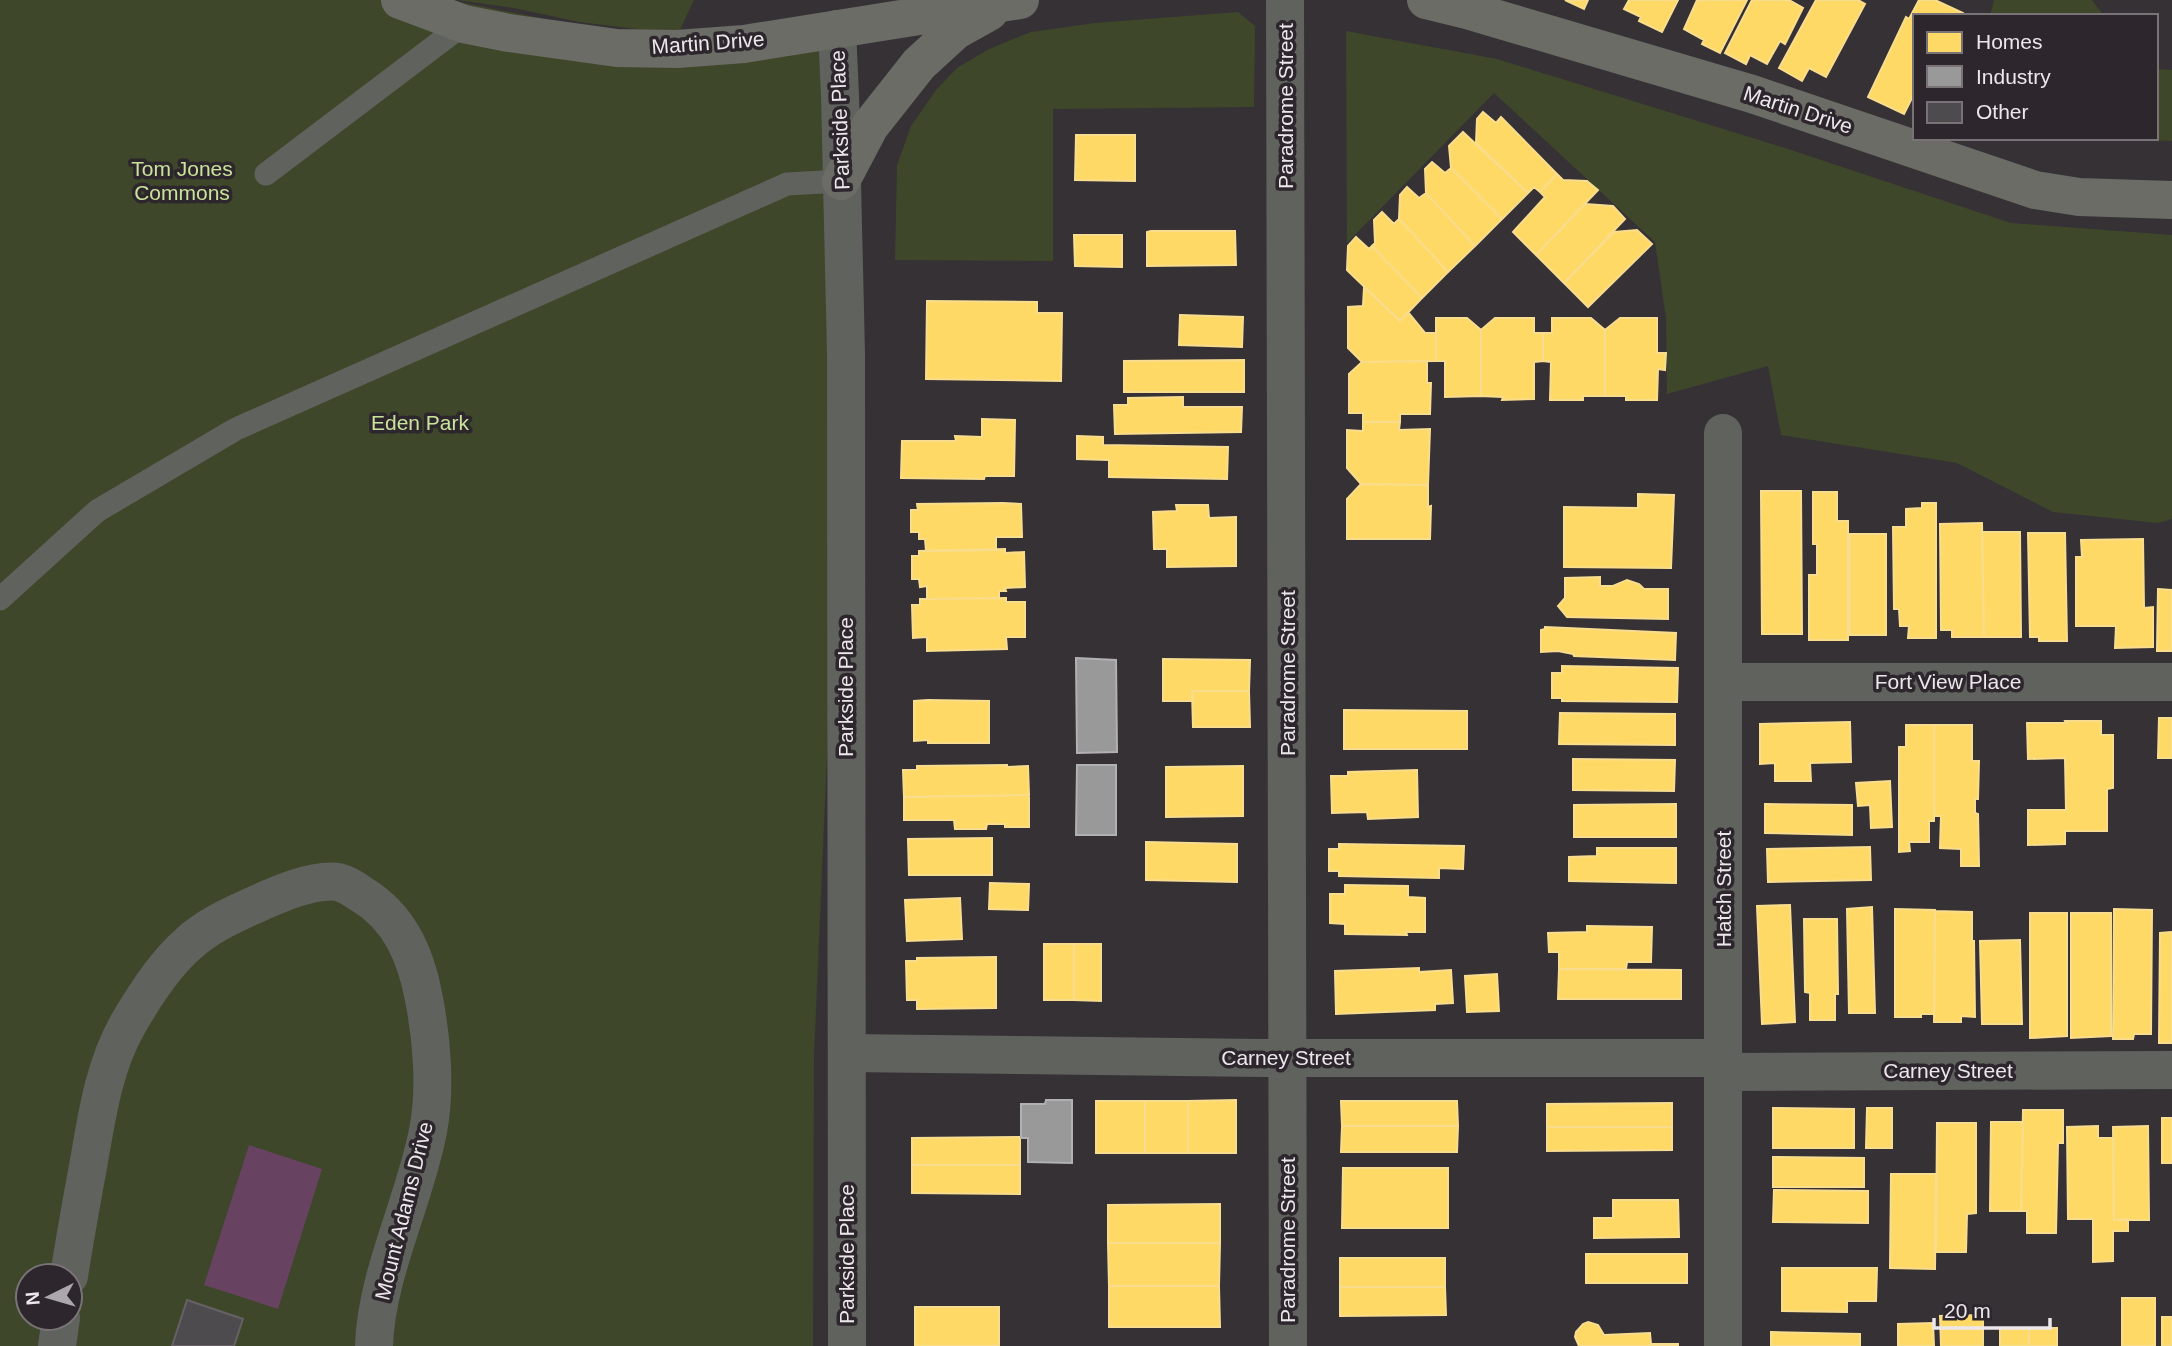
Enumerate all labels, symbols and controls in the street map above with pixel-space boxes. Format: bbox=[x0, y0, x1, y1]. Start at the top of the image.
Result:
legend bbox=[1913, 14, 2158, 140]
street label: Paradrome Street bbox=[1274, 23, 1297, 189]
street label: Martin Drive bbox=[651, 27, 765, 58]
text: Homes bbox=[1976, 30, 2043, 53]
street label: Parkside Place bbox=[826, 50, 853, 190]
text: Industry bbox=[1976, 65, 2051, 88]
street label: Martin Drive bbox=[1741, 81, 1856, 138]
text: Other bbox=[1976, 100, 2029, 123]
park label: Tom Jones Commons bbox=[131, 157, 233, 204]
park label: Eden Park bbox=[371, 411, 470, 434]
street label: Paradrome Street bbox=[1276, 590, 1299, 756]
street label: Parkside Place bbox=[834, 617, 857, 757]
street label: Fort View Place bbox=[1875, 670, 2021, 693]
street label: Hatch Street bbox=[1712, 830, 1735, 947]
street label: Carney Street bbox=[1221, 1046, 1351, 1069]
street label: Carney Street bbox=[1883, 1059, 2013, 1082]
street label: Mount Adams Drive bbox=[370, 1119, 437, 1303]
street label: Paradrome Street bbox=[1276, 1157, 1299, 1323]
street label: Parkside Place bbox=[835, 1184, 858, 1324]
north arrow bbox=[14, 1262, 84, 1332]
scale bar bbox=[1934, 1286, 2050, 1330]
text: N bbox=[22, 1291, 44, 1306]
text: 20 m bbox=[1944, 1299, 1991, 1322]

